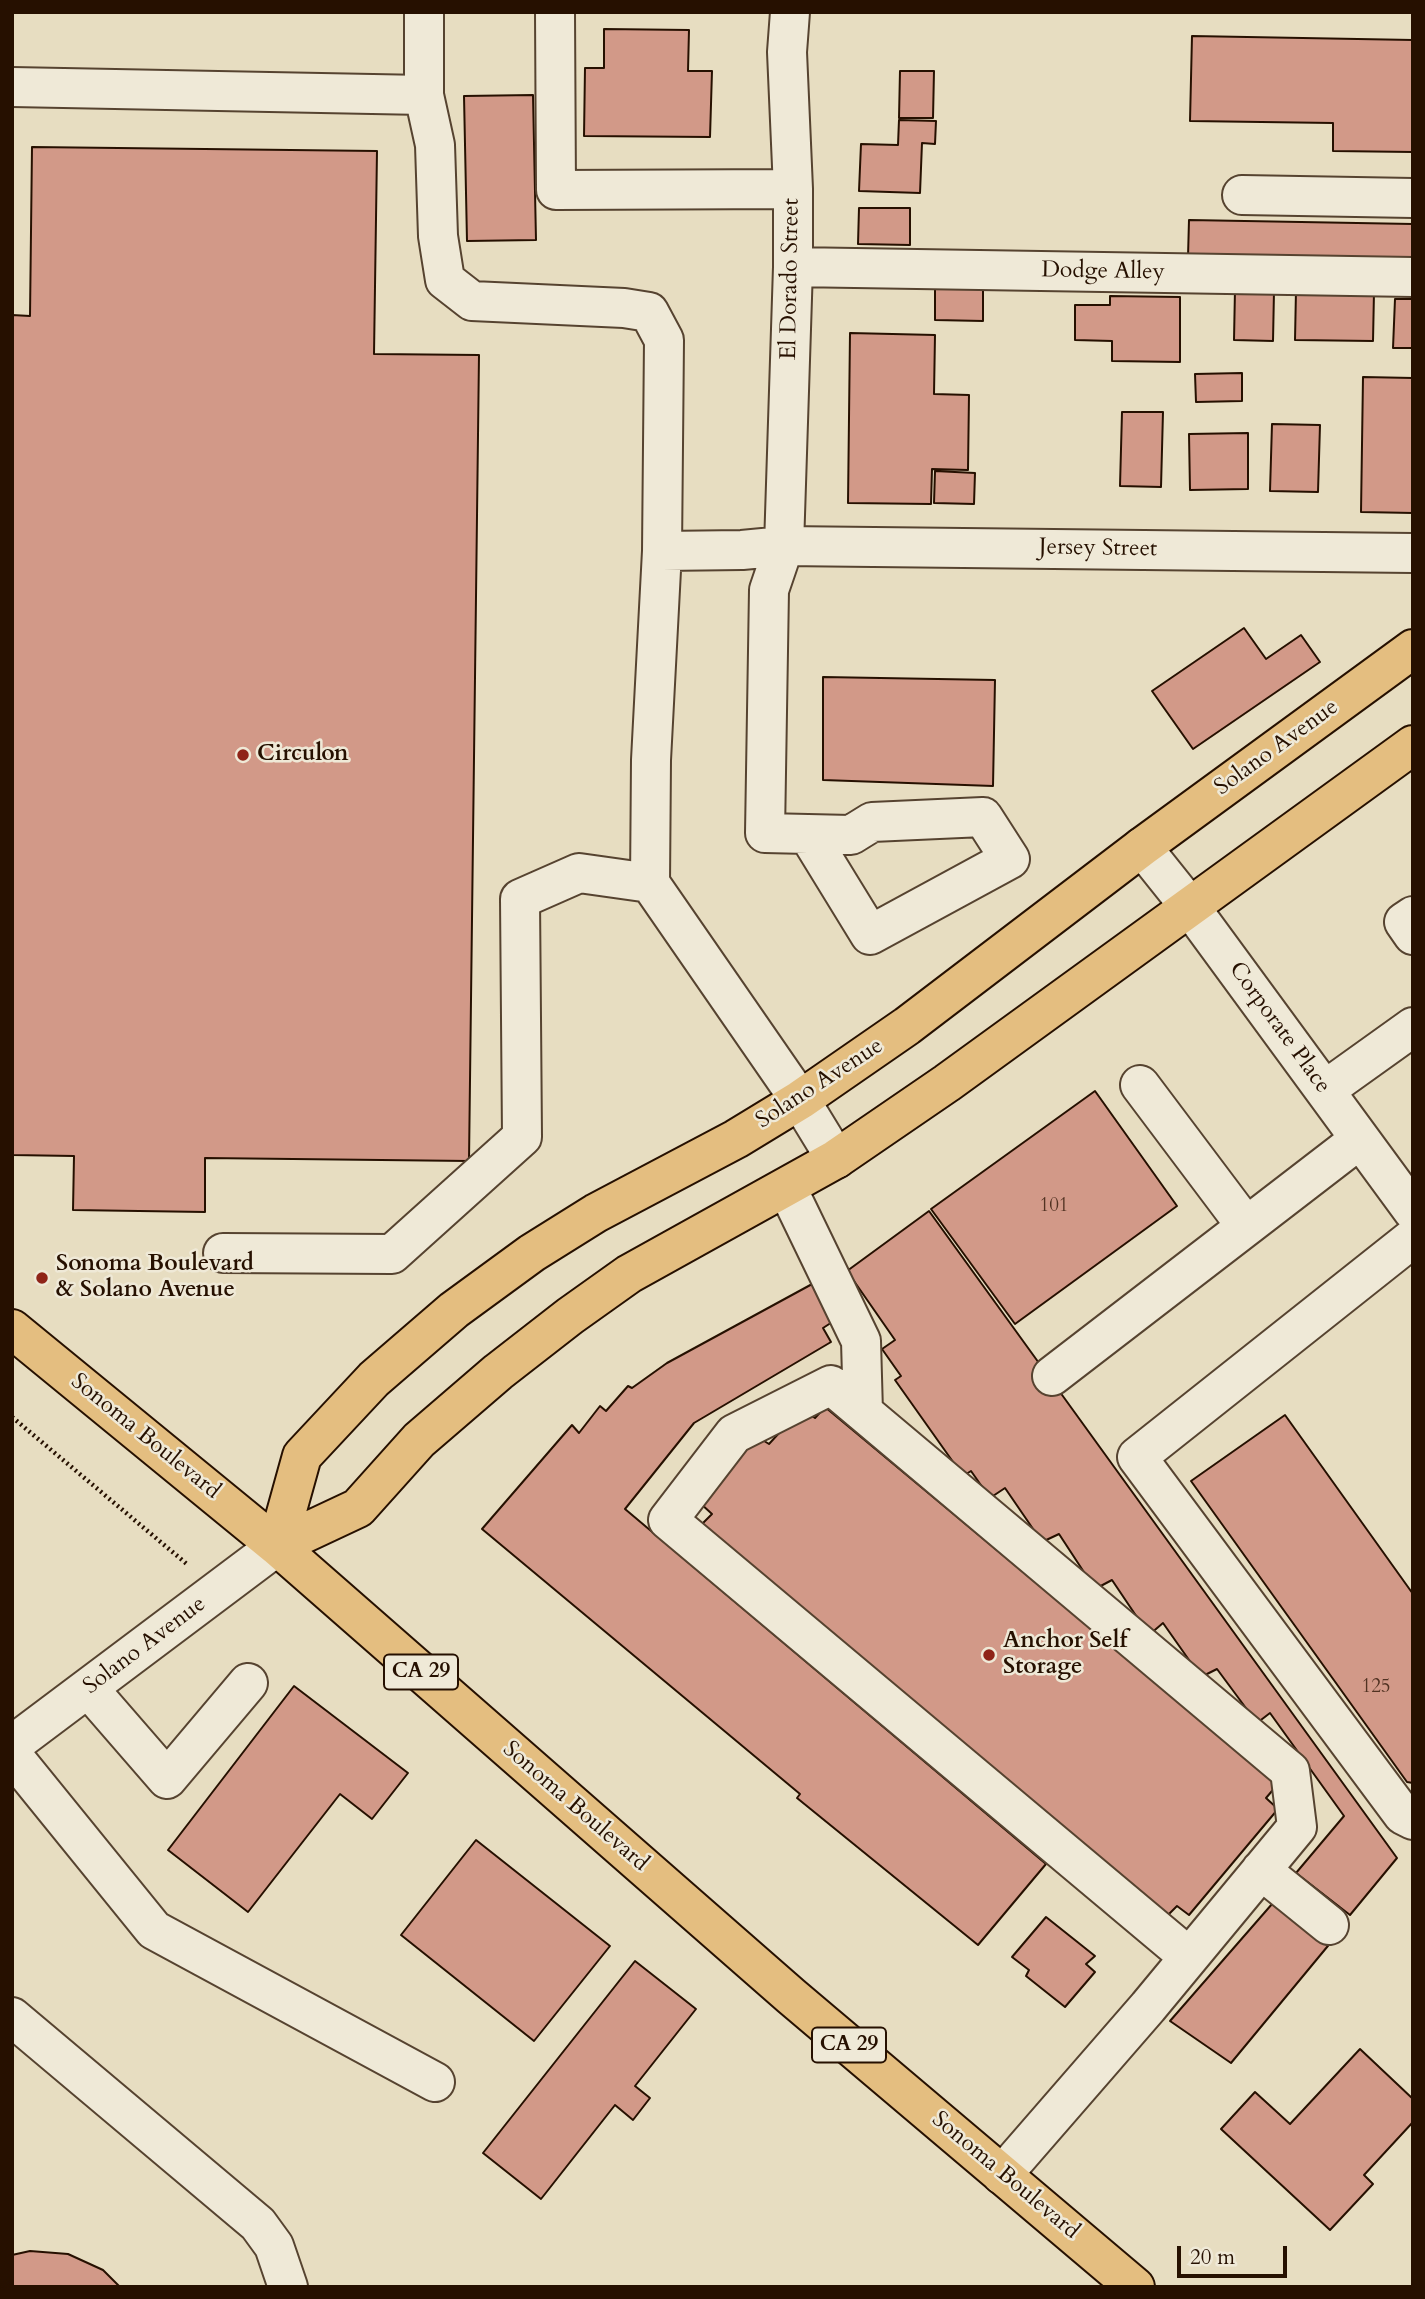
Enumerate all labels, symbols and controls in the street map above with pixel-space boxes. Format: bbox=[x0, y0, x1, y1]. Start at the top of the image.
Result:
street label: El Dorado Street bbox=[776, 198, 806, 360]
street label: Dodge Alley bbox=[1041, 257, 1165, 287]
street label: Jersey Street bbox=[1039, 534, 1157, 564]
street label: Solano Avenue bbox=[1210, 694, 1344, 802]
place label: Circulon bbox=[257, 741, 348, 769]
marker: Circulon bbox=[235, 747, 251, 763]
street label: Corporate Place bbox=[1222, 957, 1336, 1099]
street label: Solano Avenue bbox=[751, 1033, 889, 1135]
house number: 101 bbox=[1039, 1196, 1069, 1218]
place label: Sonoma Boulevard & Solano Avenue bbox=[56, 1251, 254, 1305]
marker: Sonoma Boulevard & Solano Avenue bbox=[34, 1270, 50, 1286]
street label: Sonoma Boulevard bbox=[65, 1368, 225, 1506]
street label: Solano Avenue bbox=[78, 1591, 212, 1701]
place label: Anchor Self Storage bbox=[1003, 1628, 1127, 1682]
marker: Anchor Self Storage bbox=[981, 1647, 997, 1663]
road number: CA 29 bbox=[384, 1654, 458, 1690]
house number: 125 bbox=[1361, 1677, 1391, 1699]
street label: Sonoma Boulevard bbox=[496, 1736, 654, 1878]
road number: CA 29 bbox=[812, 2028, 886, 2062]
street label: Sonoma Boulevard bbox=[926, 2106, 1084, 2246]
scale bar bbox=[1180, 2232, 1290, 2276]
text: 20 m bbox=[1190, 2243, 1235, 2272]

